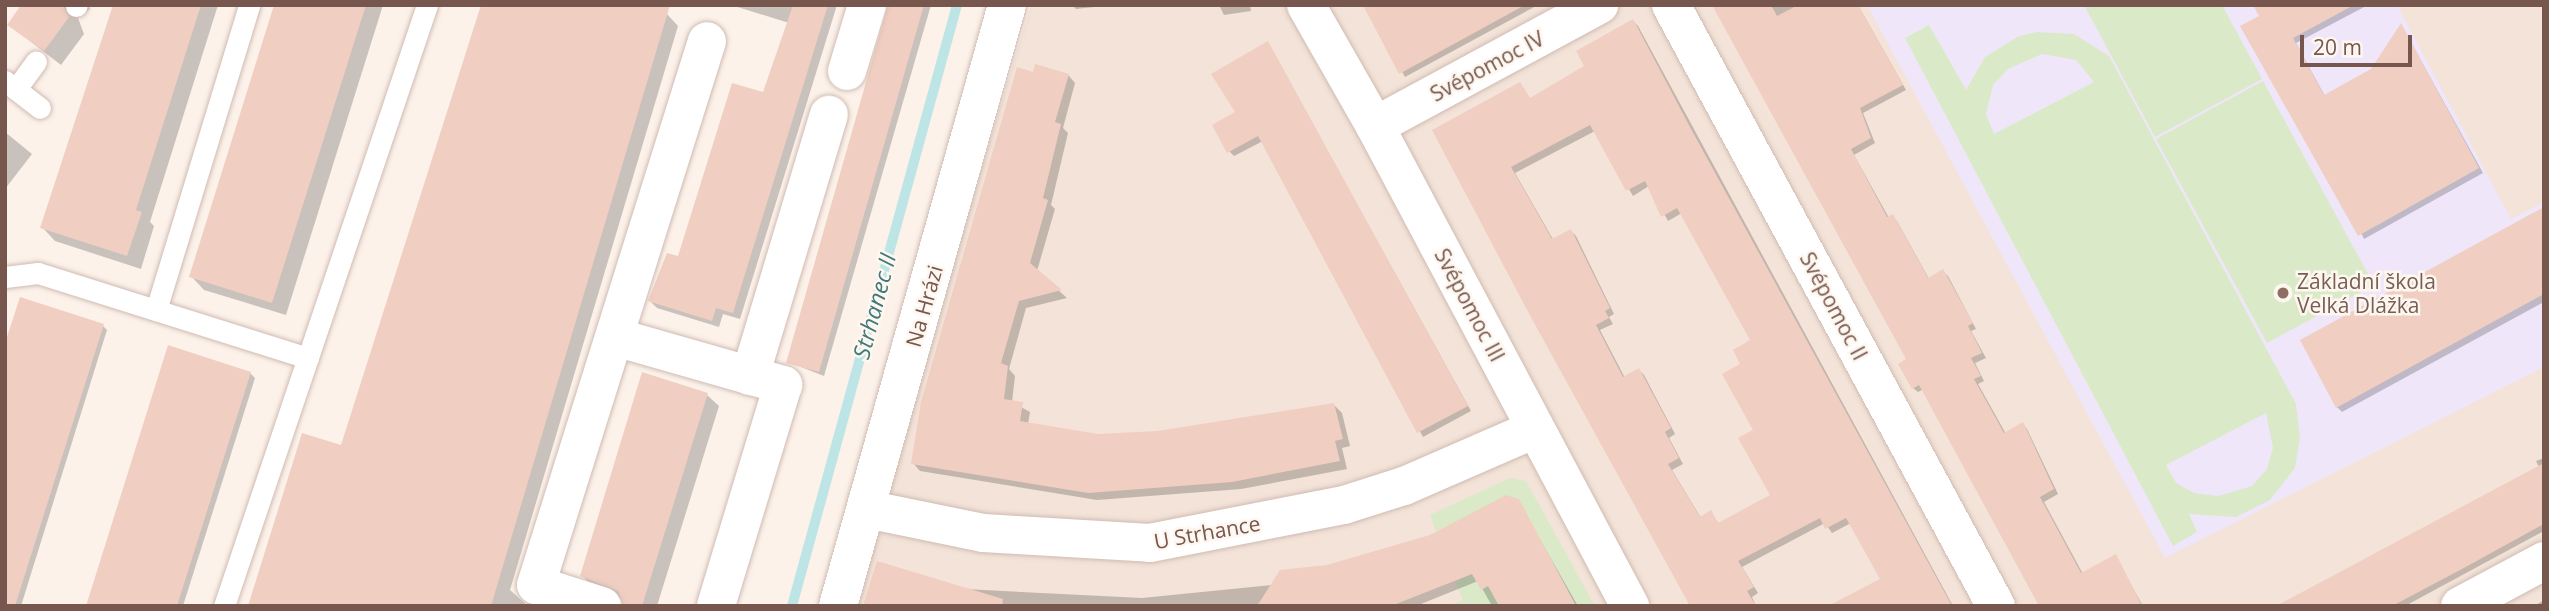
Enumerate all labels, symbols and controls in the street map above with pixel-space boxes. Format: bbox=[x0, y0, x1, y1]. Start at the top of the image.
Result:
scale bar bbox=[2304, 21, 2416, 65]
street label: Svépomoc IV bbox=[1426, 25, 1548, 107]
text: 20 m bbox=[2313, 33, 2362, 61]
street label: Svépomoc III bbox=[1430, 244, 1510, 366]
street label: Svépomoc II bbox=[1795, 248, 1873, 364]
water label: Strhanec II bbox=[847, 250, 901, 362]
street label: Na Hrázi bbox=[900, 262, 948, 350]
place label: Základní škola Velká Dlážka bbox=[2297, 268, 2436, 318]
marker: Základní škola Velká Dlážka bbox=[2275, 285, 2291, 301]
street label: U Strhance bbox=[1152, 510, 1262, 554]

